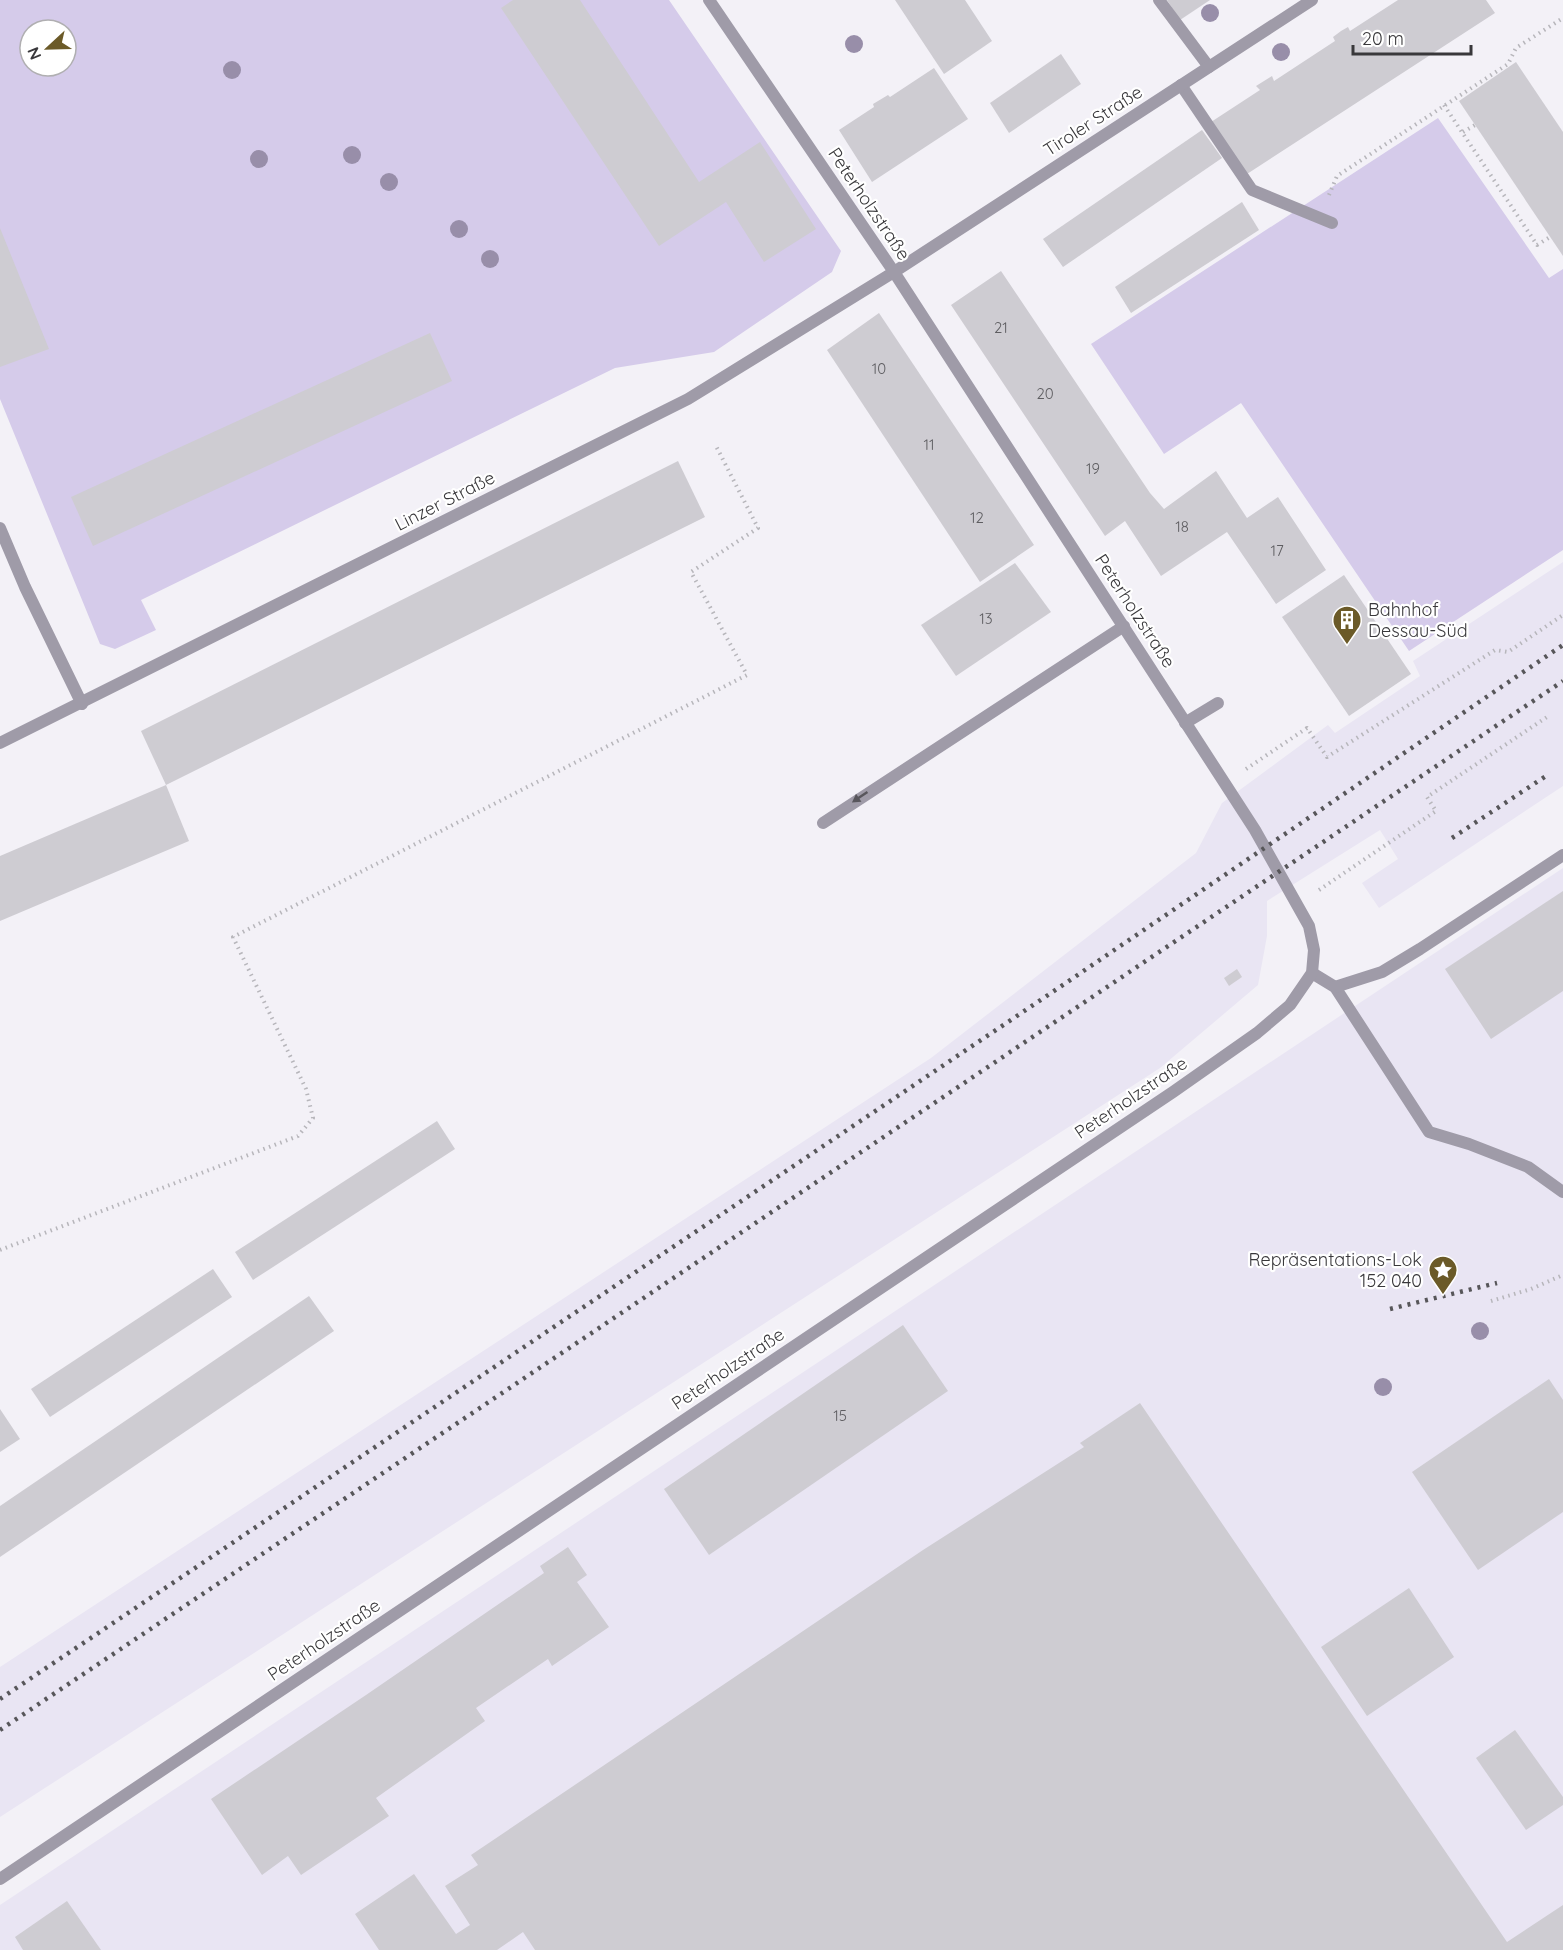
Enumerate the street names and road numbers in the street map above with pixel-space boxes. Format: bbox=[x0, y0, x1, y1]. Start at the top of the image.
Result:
street label: Tiroler Straße bbox=[1039, 80, 1146, 161]
street label: Peterholzstraße bbox=[823, 143, 916, 264]
street label: Linzer Straße bbox=[391, 466, 499, 536]
street label: Peterholzstraße bbox=[1090, 550, 1181, 672]
street label: Peterholzstraße bbox=[1070, 1051, 1191, 1144]
street label: Peterholzstraße bbox=[667, 1322, 788, 1415]
street label: Peterholzstraße bbox=[263, 1593, 384, 1686]

